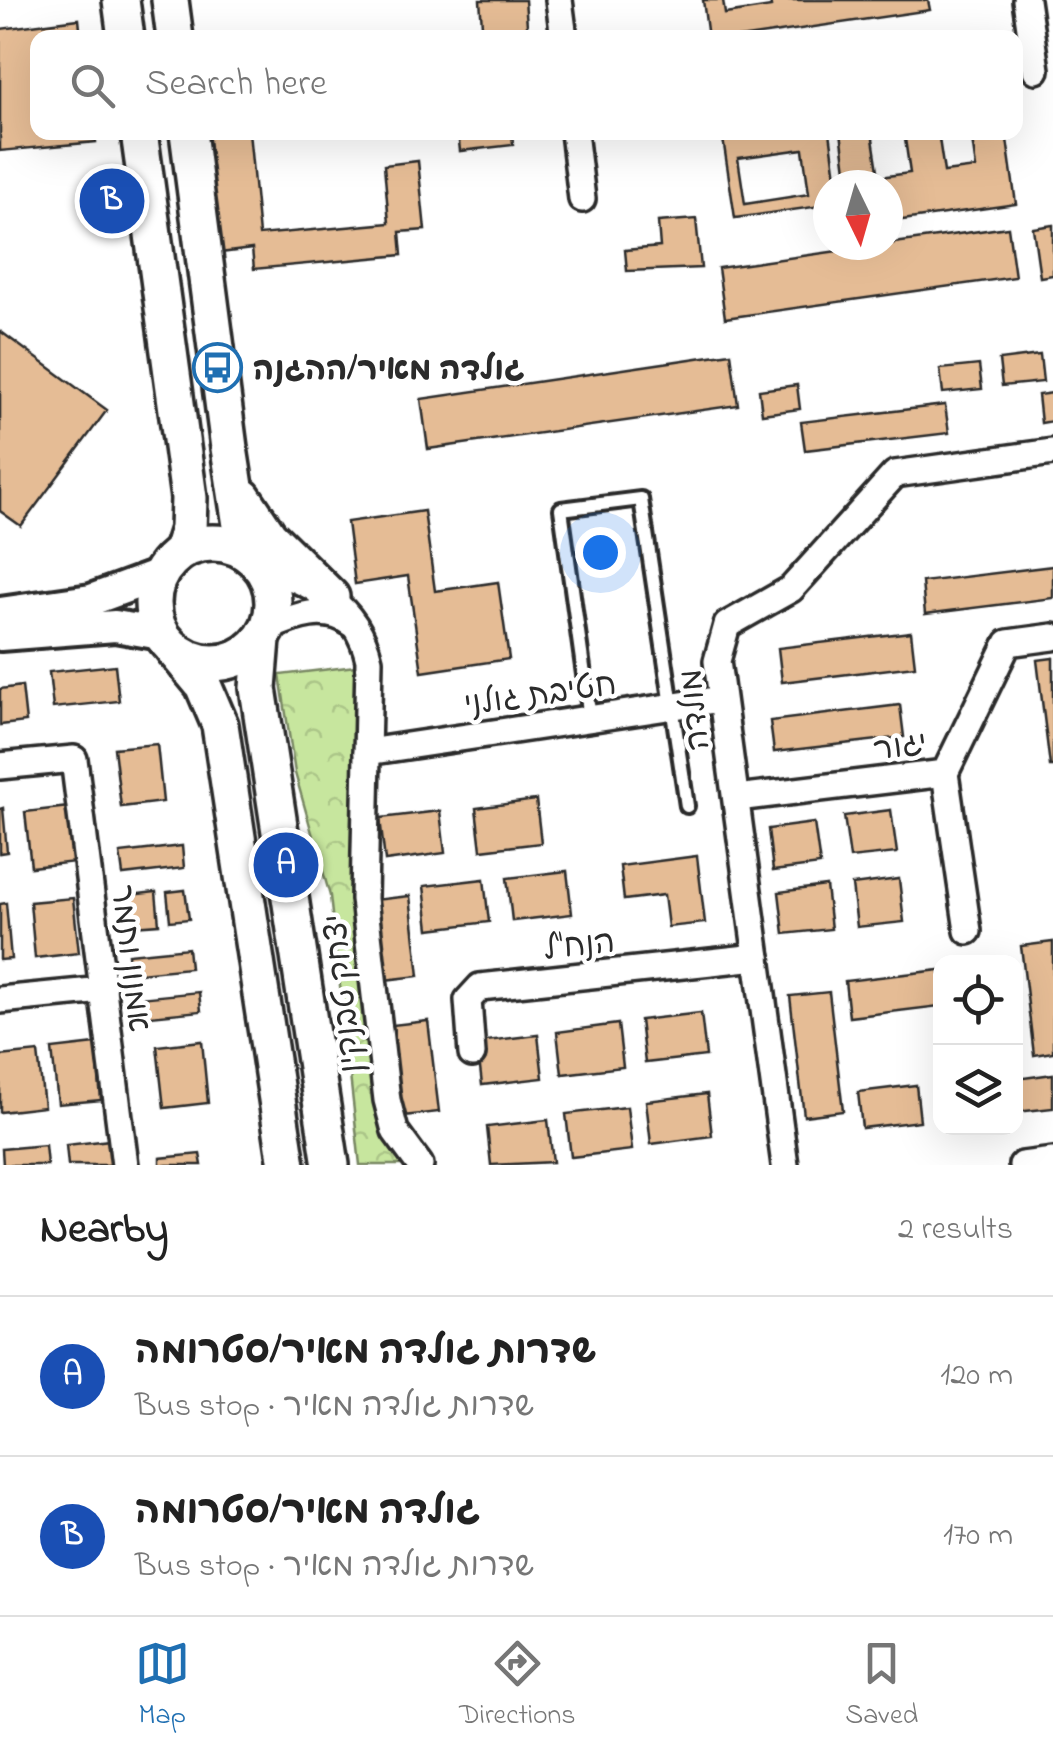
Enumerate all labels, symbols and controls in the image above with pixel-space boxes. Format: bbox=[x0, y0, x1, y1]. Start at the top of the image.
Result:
search box bbox=[30, 30, 1023, 140]
text: Search here bbox=[145, 57, 327, 113]
icon: search bbox=[65, 58, 120, 113]
pin: B bbox=[80, 164, 144, 238]
north arrow bbox=[813, 170, 903, 260]
bus stop icon: גולדה מאיר/ההגנה bbox=[192, 342, 244, 394]
place label: גולדה מאיר/ההגנה bbox=[253, 348, 525, 395]
your location bbox=[575, 527, 626, 578]
street label: חטיבת גולני bbox=[461, 663, 620, 730]
street label: מולדה bbox=[669, 667, 724, 753]
street label: יגור bbox=[870, 721, 931, 776]
pin: A bbox=[254, 828, 318, 902]
street label: אמנון ותמר bbox=[96, 882, 161, 1035]
street label: יצחק טבנקין bbox=[314, 912, 377, 1076]
street label: הנח"ל bbox=[541, 920, 617, 975]
map controls bbox=[933, 955, 1023, 1135]
button: locate bbox=[933, 955, 1023, 1045]
button: layers bbox=[933, 1045, 1023, 1135]
text: Nearby bbox=[40, 1200, 168, 1261]
text: 2 results bbox=[898, 1207, 1013, 1254]
text: שדרות גולדה מאיר/סטרומה bbox=[135, 1325, 596, 1381]
text: A bbox=[63, 1353, 82, 1400]
text: 120 m bbox=[940, 1353, 1013, 1400]
text: Bus stop · שדרות גולדה מאיר bbox=[135, 1384, 534, 1431]
text: גולדה מאיר/סטרומה bbox=[135, 1485, 480, 1541]
text: B bbox=[62, 1513, 83, 1560]
text: 170 m bbox=[943, 1513, 1013, 1560]
text: Bus stop · שדרות גולדה מאיר bbox=[135, 1544, 534, 1591]
tab: Map bbox=[135, 1636, 190, 1737]
tab: Directions bbox=[459, 1636, 576, 1737]
tab: Saved bbox=[845, 1636, 918, 1737]

